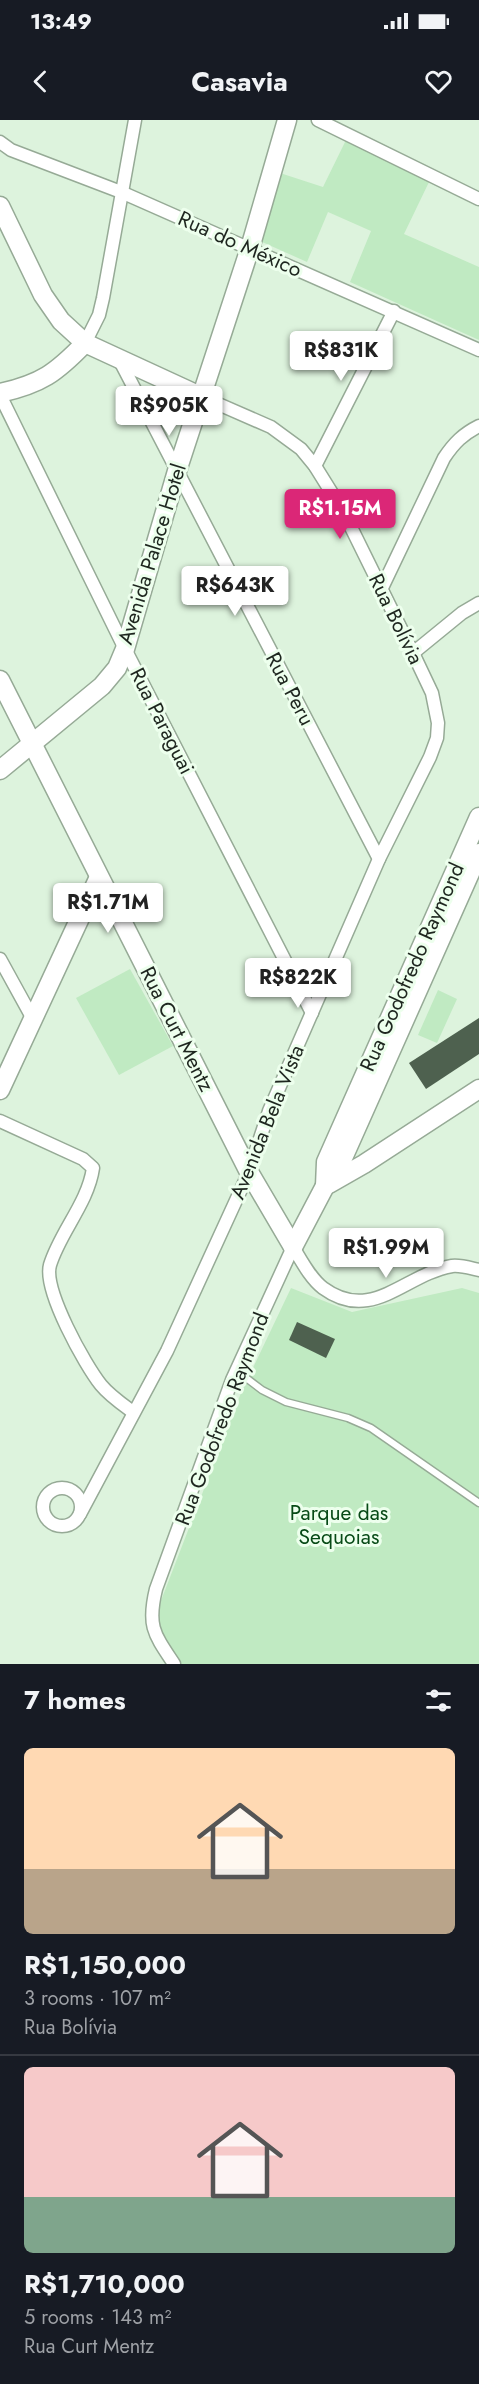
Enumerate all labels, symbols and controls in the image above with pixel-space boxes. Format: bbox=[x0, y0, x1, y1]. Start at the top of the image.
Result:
text: 13:49 bbox=[30, 5, 92, 37]
text: Casavia bbox=[191, 62, 288, 101]
icon: back bbox=[24, 65, 57, 98]
icon: heart bbox=[422, 65, 455, 98]
street label: Rua do México bbox=[173, 203, 307, 285]
pin: R$831K bbox=[292, 331, 390, 382]
text: R$831K bbox=[304, 336, 378, 365]
pin: R$905K bbox=[120, 386, 218, 437]
text: R$905K bbox=[130, 391, 208, 420]
street label: Avenida Palace Hotel bbox=[110, 460, 194, 648]
pin: R$1.15M bbox=[285, 489, 395, 540]
text: R$1.15M bbox=[299, 494, 381, 523]
pin: R$643K bbox=[186, 566, 284, 617]
street label: Rua Bolívia bbox=[361, 569, 431, 669]
text: R$643K bbox=[195, 571, 275, 600]
street label: Rua Peru bbox=[258, 647, 322, 731]
street label: Rua Paraguai bbox=[122, 662, 202, 780]
street label: Rua Godofredo Raymond bbox=[352, 858, 472, 1076]
pin: R$1.71M bbox=[53, 883, 163, 934]
text: R$1.71M bbox=[67, 888, 149, 917]
pin: R$822K bbox=[249, 958, 347, 1009]
street label: Rua Curt Mentz bbox=[133, 961, 222, 1097]
text: R$822K bbox=[259, 963, 337, 992]
street label: Avenida Bela Vista bbox=[222, 1040, 312, 1204]
pin: R$1.99M bbox=[331, 1228, 441, 1279]
text: R$1.99M bbox=[343, 1233, 429, 1262]
street label: Rua Godofredo Raymond bbox=[168, 1308, 276, 1530]
park label: Parque das Sequoias bbox=[290, 1498, 388, 1552]
text: 7 homes bbox=[24, 1681, 126, 1719]
icon: filters bbox=[422, 1684, 455, 1717]
icon: home bbox=[186, 1787, 294, 1895]
text: R$1,150,000 bbox=[24, 1946, 186, 1984]
text: 3 rooms · 107 m² bbox=[24, 1984, 171, 2013]
text: Rua Bolívia bbox=[24, 2013, 117, 2042]
icon: home bbox=[186, 2106, 294, 2214]
text: R$1,710,000 bbox=[24, 2265, 185, 2303]
text: 5 rooms · 143 m² bbox=[24, 2303, 171, 2332]
text: Rua Curt Mentz bbox=[24, 2332, 154, 2361]

